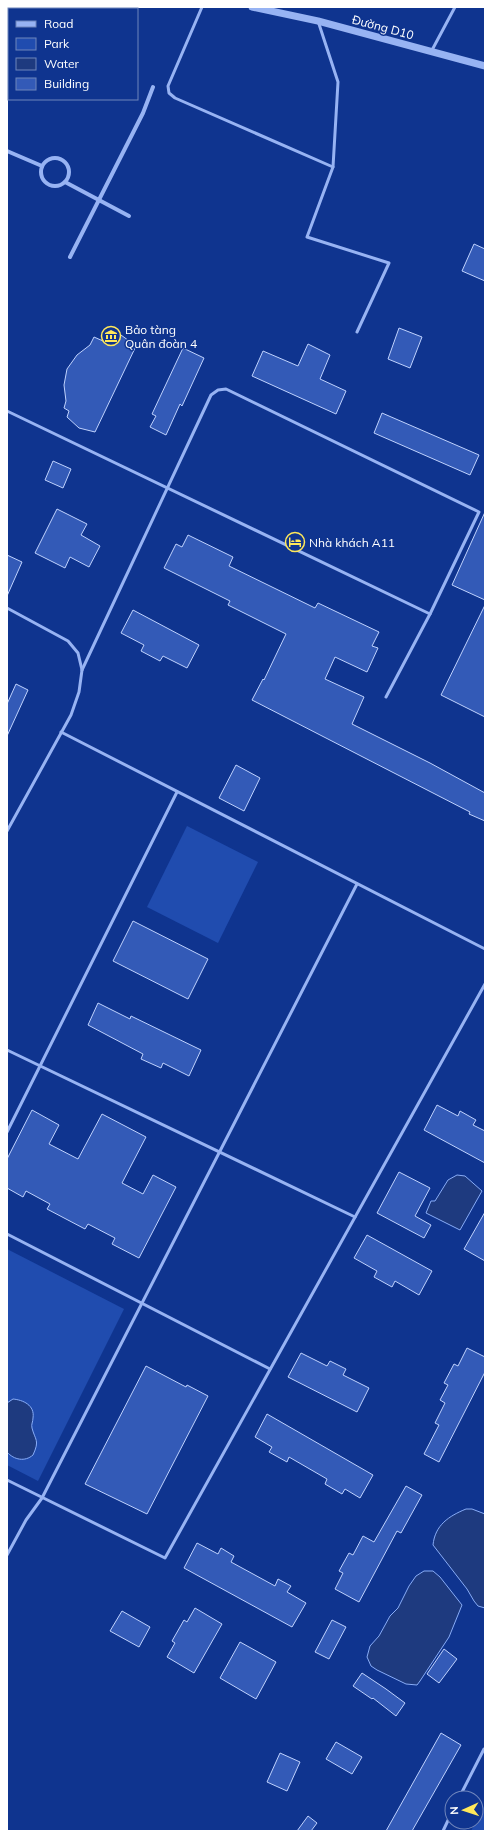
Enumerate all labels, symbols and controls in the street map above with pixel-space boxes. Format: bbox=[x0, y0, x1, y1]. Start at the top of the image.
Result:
legend bbox=[8, 8, 138, 100]
street label: Đường D10 bbox=[350, 12, 416, 42]
text: Road bbox=[44, 16, 73, 31]
text: Park bbox=[44, 36, 70, 51]
text: Water bbox=[44, 56, 80, 71]
text: Building bbox=[44, 76, 89, 91]
place label: Bảo tàng Quân đoàn 4 bbox=[125, 322, 197, 351]
museum icon: Bảo tàng Quân đoàn 4 bbox=[100, 325, 122, 347]
hotel icon: Nhà khách A11 bbox=[284, 531, 306, 553]
place label: Nhà khách A11 bbox=[309, 535, 395, 550]
north arrow bbox=[444, 1790, 484, 1830]
text: N bbox=[447, 1806, 461, 1815]

